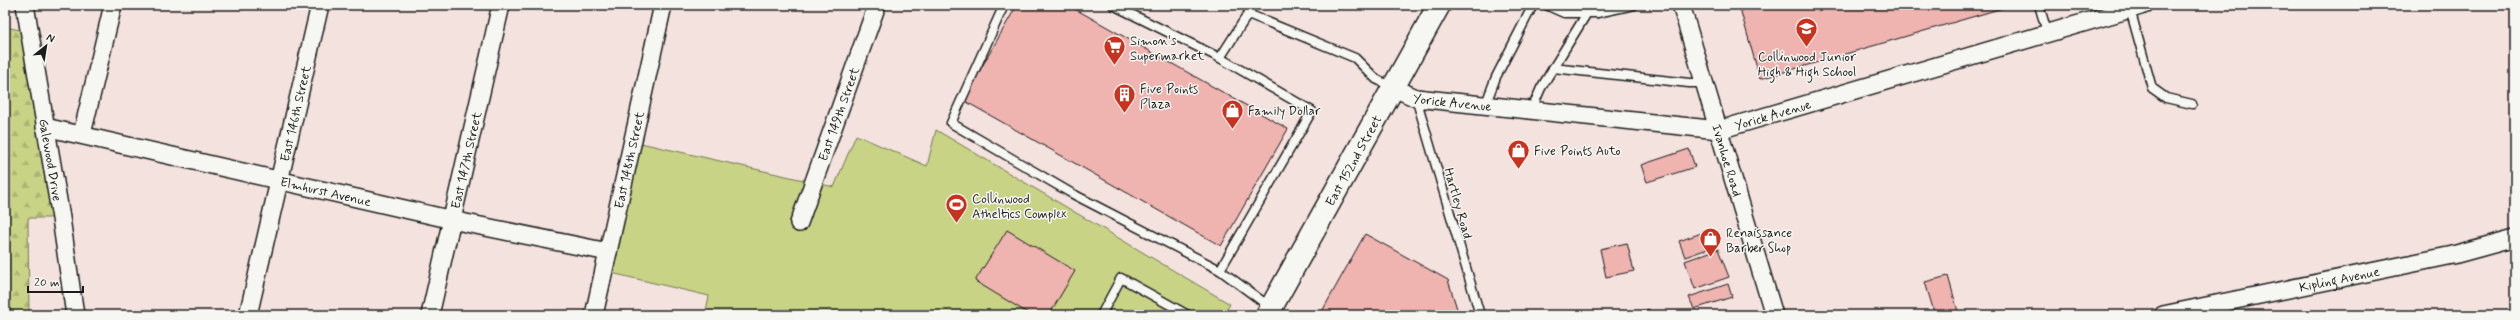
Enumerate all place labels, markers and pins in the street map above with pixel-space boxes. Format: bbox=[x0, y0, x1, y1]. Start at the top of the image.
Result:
school or university icon: Collinwood Junior High & High School bbox=[1794, 15, 1820, 48]
place label: Simon's Supermarket bbox=[1130, 33, 1205, 65]
supermarket icon: Simon's Supermarket bbox=[1102, 34, 1128, 67]
place label: Collinwood Junior High & High School bbox=[1758, 49, 1857, 83]
place label: Five Points Plaza bbox=[1140, 81, 1198, 113]
building icon: Five Points Plaza bbox=[1112, 82, 1138, 115]
shop icon: Family Dollar bbox=[1220, 97, 1246, 130]
place label: Family Dollar bbox=[1248, 103, 1321, 120]
shop icon: Five Points Auto bbox=[1506, 137, 1532, 170]
place label: Five Points Auto bbox=[1534, 143, 1621, 160]
place label: Collinwood Atheltics Complex bbox=[972, 191, 1067, 223]
sports icon: Collinwood Atheltics Complex bbox=[944, 192, 970, 225]
place label: Renaissance Barber Shop bbox=[1726, 225, 1792, 257]
shop icon: Renaissance Barber Shop bbox=[1698, 226, 1724, 259]

